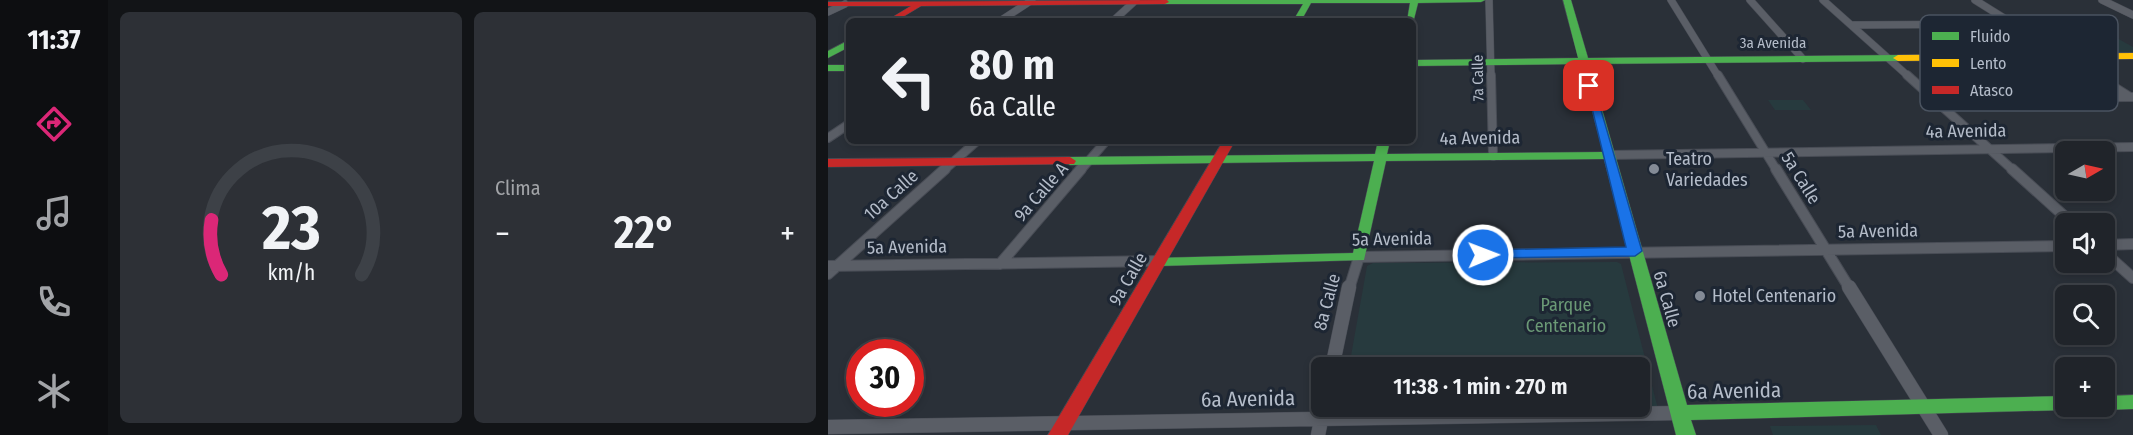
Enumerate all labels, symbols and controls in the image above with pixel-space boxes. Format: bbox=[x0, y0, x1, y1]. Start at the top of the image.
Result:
legend bbox=[1920, 15, 2118, 111]
text: 11:37 bbox=[27, 24, 81, 56]
text: Fluido bbox=[1970, 27, 2010, 46]
street label: 3a Avenida bbox=[1740, 34, 1806, 52]
text: 80 m bbox=[969, 40, 1055, 90]
icon: left bbox=[870, 42, 948, 120]
text: Lento bbox=[1970, 54, 2006, 73]
street label: 7a Calle bbox=[1469, 55, 1487, 101]
pin bbox=[1563, 60, 1614, 111]
icon: arrive bbox=[1572, 69, 1605, 102]
text: Atasco bbox=[1970, 81, 2013, 100]
text: 6a Calle bbox=[969, 91, 1056, 123]
icon: directions bbox=[33, 103, 75, 145]
street label: 4a Avenida bbox=[1926, 119, 2007, 143]
street label: 4a Avenida bbox=[1440, 126, 1521, 150]
north arrow bbox=[2055, 141, 2115, 201]
map controls bbox=[2055, 141, 2115, 417]
place label: Teatro Variedades bbox=[1666, 148, 1748, 191]
street label: 5a Calle bbox=[1777, 148, 1826, 208]
street label: 9a Calle A bbox=[1009, 158, 1073, 226]
marker: Teatro Variedades bbox=[1647, 162, 1661, 176]
street label: 10a Calle bbox=[859, 165, 923, 225]
text: Clima bbox=[495, 176, 540, 200]
text: 23 bbox=[261, 191, 320, 266]
icon: music bbox=[33, 192, 75, 234]
text: 22° bbox=[614, 206, 676, 260]
button: sound bbox=[2055, 213, 2115, 273]
text: − bbox=[495, 214, 510, 254]
text: + bbox=[780, 214, 795, 254]
street label: 5a Avenida bbox=[1838, 219, 1918, 243]
position arrow bbox=[1451, 223, 1515, 287]
street label: 5a Avenida bbox=[1352, 227, 1432, 251]
street label: 5a Avenida bbox=[867, 235, 947, 259]
street label: 9a Calle bbox=[1104, 248, 1152, 309]
text: km/h bbox=[267, 260, 315, 286]
street label: 6a Calle bbox=[1648, 268, 1686, 330]
street label: 8a Calle bbox=[1309, 271, 1345, 333]
icon: phone bbox=[33, 281, 75, 323]
place label: Hotel Centenario bbox=[1712, 285, 1836, 307]
button: search bbox=[2055, 285, 2115, 345]
marker: Hotel Centenario bbox=[1693, 289, 1707, 303]
park label: Parque Centenario bbox=[1526, 294, 1606, 337]
speed limit sign: 30 bbox=[846, 339, 924, 417]
button: + bbox=[2055, 357, 2115, 417]
icon: climate bbox=[33, 370, 75, 412]
text: 11:38 · 1 min · 270 m bbox=[1393, 373, 1568, 400]
street label: 6a Avenida bbox=[1687, 377, 1781, 405]
street label: 6a Avenida bbox=[1201, 385, 1295, 413]

